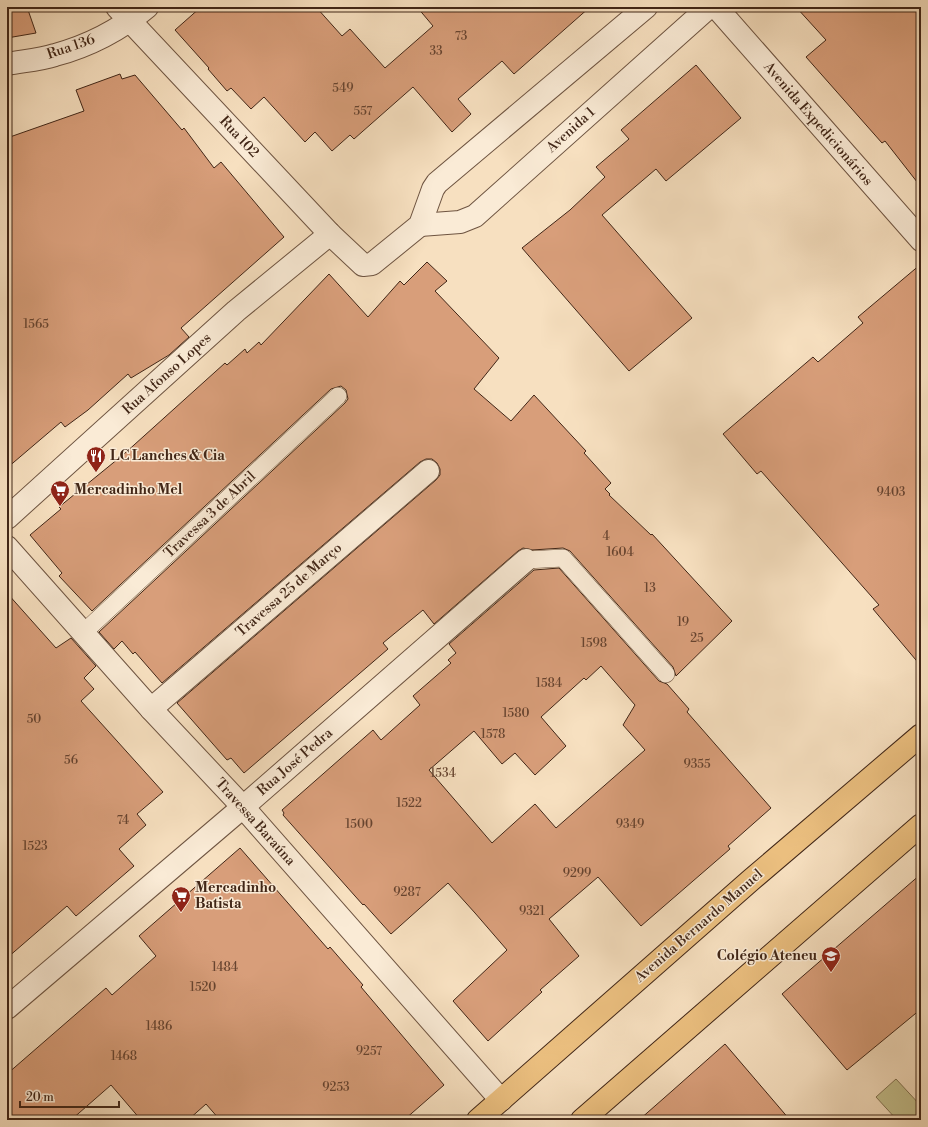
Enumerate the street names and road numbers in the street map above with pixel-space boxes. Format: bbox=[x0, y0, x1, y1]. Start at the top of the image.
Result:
street label: Rua 136 bbox=[44, 30, 98, 64]
street label: Avenida Expedicionários bbox=[759, 58, 877, 190]
street label: Avenida 1 bbox=[542, 103, 599, 157]
street label: Rua 102 bbox=[215, 112, 263, 162]
street label: Rua Afonso Lopes bbox=[119, 329, 215, 419]
street label: Travessa 3 de Abril bbox=[160, 468, 260, 562]
street label: Travessa 25 de Março bbox=[232, 539, 346, 641]
street label: Rua José Pedra bbox=[253, 724, 337, 800]
street label: Travessa Baraúna bbox=[211, 774, 300, 870]
street label: Avenida Bernardo Manuel bbox=[630, 865, 767, 987]

